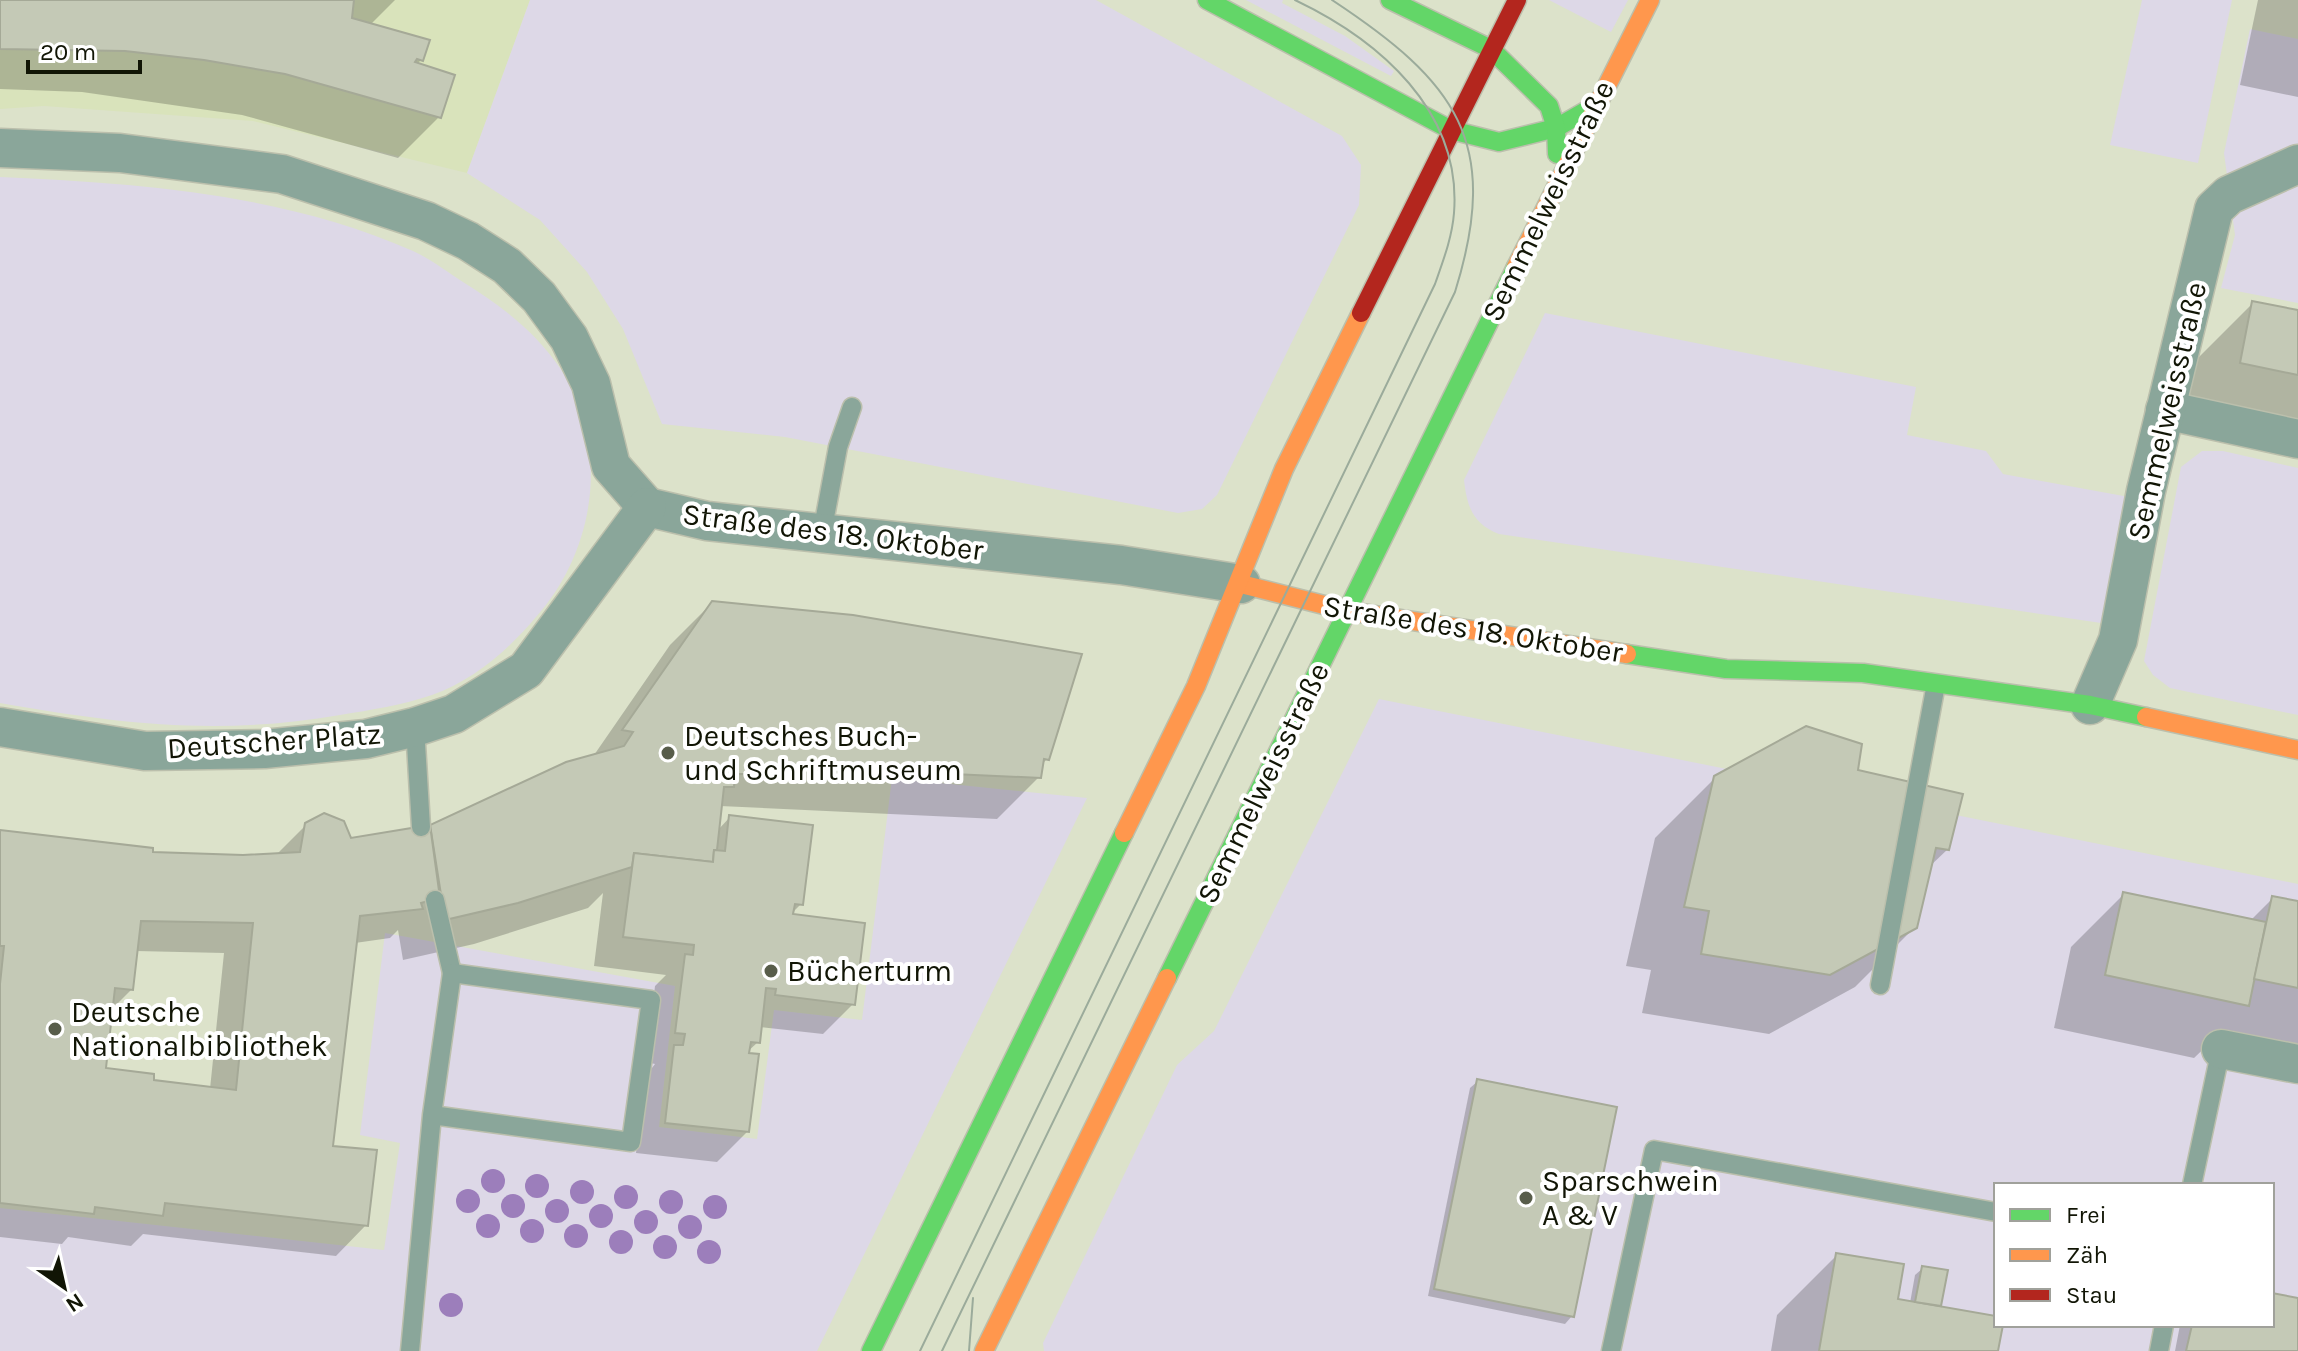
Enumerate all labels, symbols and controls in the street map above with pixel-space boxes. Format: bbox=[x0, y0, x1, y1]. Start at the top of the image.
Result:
scale bar bbox=[28, 24, 140, 74]
text: 20 m bbox=[40, 38, 96, 66]
street label: Semmelweisstraße bbox=[1474, 75, 1622, 327]
street label: Semmelweisstraße bbox=[2120, 279, 2214, 543]
street label: Straße des 18. Oktober bbox=[681, 496, 986, 568]
street label: Straße des 18. Oktober bbox=[1321, 588, 1625, 670]
street label: Semmelweisstraße bbox=[1189, 657, 1337, 909]
street label: Deutscher Platz bbox=[166, 716, 382, 766]
place label: Deutsches Buch- und Schriftmuseum bbox=[684, 718, 962, 788]
marker: Deutsches Buch- und Schriftmuseum bbox=[659, 744, 677, 762]
place label: Bücherturm bbox=[787, 953, 952, 989]
marker: Bücherturm bbox=[762, 962, 780, 980]
place label: Deutsche Nationalbibliothek bbox=[71, 994, 328, 1064]
marker: Deutsche Nationalbibliothek bbox=[46, 1020, 64, 1038]
place label: Sparschwein A & V bbox=[1542, 1163, 1719, 1233]
legend bbox=[1994, 1183, 2274, 1327]
marker: Sparschwein A & V bbox=[1517, 1189, 1535, 1207]
text: Frei bbox=[2066, 1201, 2107, 1229]
text: Zäh bbox=[2066, 1241, 2108, 1269]
north arrow bbox=[24, 1247, 104, 1327]
text: Stau bbox=[2066, 1281, 2117, 1309]
text: N bbox=[61, 1288, 88, 1318]

